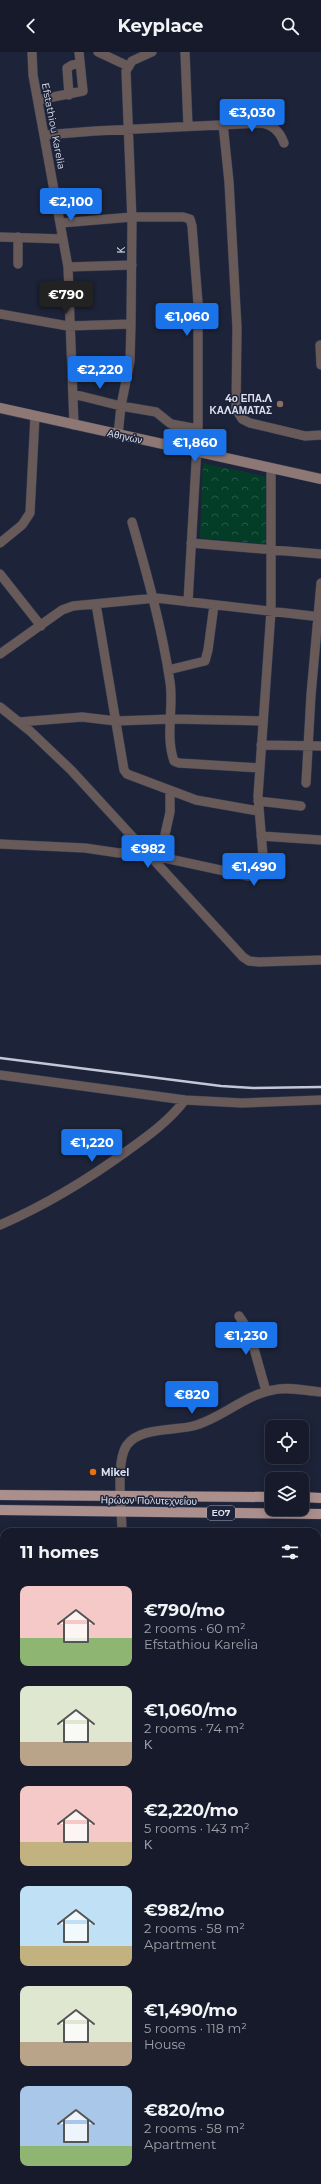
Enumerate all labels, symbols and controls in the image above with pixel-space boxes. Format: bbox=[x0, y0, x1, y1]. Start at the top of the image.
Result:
icon: back bbox=[20, 15, 42, 37]
text: Keyplace bbox=[118, 15, 203, 37]
icon: search bbox=[279, 15, 301, 37]
street label: Efstathiou Karelia bbox=[39, 82, 68, 170]
pin: €3,030 bbox=[219, 99, 285, 133]
text: €3,030 bbox=[229, 104, 275, 120]
pin: €2,100 bbox=[38, 188, 104, 222]
text: €2,100 bbox=[49, 193, 93, 209]
street label: Κ bbox=[115, 246, 128, 253]
pin: €790 bbox=[42, 281, 90, 315]
text: €790 bbox=[48, 286, 84, 302]
pin: €1,060 bbox=[154, 303, 220, 337]
text: €1,060 bbox=[165, 308, 209, 324]
pin: €2,220 bbox=[67, 356, 133, 390]
text: €2,220 bbox=[77, 361, 123, 377]
place label: 4ο ΕΠΑ.Λ ΚΑΛΑΜΑΤΑΣ bbox=[210, 392, 273, 417]
marker: 4ο ΕΠΑ.Λ ΚΑΛΑΜΑΤΑΣ bbox=[275, 399, 285, 409]
street label: Αθηνών bbox=[106, 426, 144, 447]
pin: €1,860 bbox=[162, 429, 228, 463]
text: €1,860 bbox=[173, 434, 218, 450]
pin: €982 bbox=[124, 835, 172, 869]
text: €982 bbox=[131, 840, 165, 856]
pin: €1,490 bbox=[221, 853, 287, 887]
text: €1,490 bbox=[231, 858, 277, 874]
pin: €1,220 bbox=[59, 1129, 125, 1163]
text: €1,220 bbox=[70, 1134, 114, 1150]
pin: €1,230 bbox=[213, 1322, 279, 1356]
text: €1,230 bbox=[224, 1327, 268, 1343]
pin: €820 bbox=[168, 1381, 216, 1415]
text: €820 bbox=[174, 1386, 210, 1402]
map controls bbox=[265, 1420, 309, 1516]
button: locate bbox=[265, 1420, 309, 1464]
place label: Mikel bbox=[101, 1466, 129, 1479]
marker: Mikel bbox=[88, 1467, 98, 1477]
button: layers bbox=[265, 1472, 309, 1516]
street label: Ηρώων Πολυτεχνείου bbox=[101, 1493, 197, 1508]
road number: ΕΟ7 bbox=[207, 1506, 235, 1520]
icon: filters bbox=[279, 1541, 301, 1563]
text: 11 homes bbox=[20, 1542, 99, 1562]
text: €790/mo bbox=[144, 1600, 225, 1620]
icon: home bbox=[52, 1602, 100, 1650]
text: 2 rooms · 60 m² bbox=[144, 1620, 246, 1636]
text: Efstathiou Karelia bbox=[144, 1636, 258, 1652]
text: €1,060/mo bbox=[144, 1700, 237, 1720]
icon: home bbox=[52, 1702, 100, 1750]
text: 2 rooms · 74 m² bbox=[144, 1720, 245, 1736]
text: Κ bbox=[144, 1736, 153, 1752]
text: €2,220/mo bbox=[144, 1800, 238, 1820]
icon: home bbox=[52, 1802, 100, 1850]
text: 5 rooms · 143 m² bbox=[144, 1820, 250, 1836]
text: Κ bbox=[144, 1836, 153, 1852]
text: €982/mo bbox=[144, 1900, 224, 1920]
icon: home bbox=[52, 1902, 100, 1950]
text: 2 rooms · 58 m² bbox=[144, 1920, 245, 1936]
text: Apartment bbox=[144, 1936, 216, 1952]
text: €1,490/mo bbox=[144, 2000, 237, 2020]
icon: home bbox=[52, 2002, 100, 2050]
text: 5 rooms · 118 m² bbox=[144, 2020, 247, 2036]
text: House bbox=[144, 2036, 186, 2052]
text: €820/mo bbox=[144, 2100, 225, 2120]
icon: home bbox=[52, 2102, 100, 2150]
text: 2 rooms · 58 m² bbox=[144, 2120, 245, 2136]
text: Apartment bbox=[144, 2136, 216, 2152]

